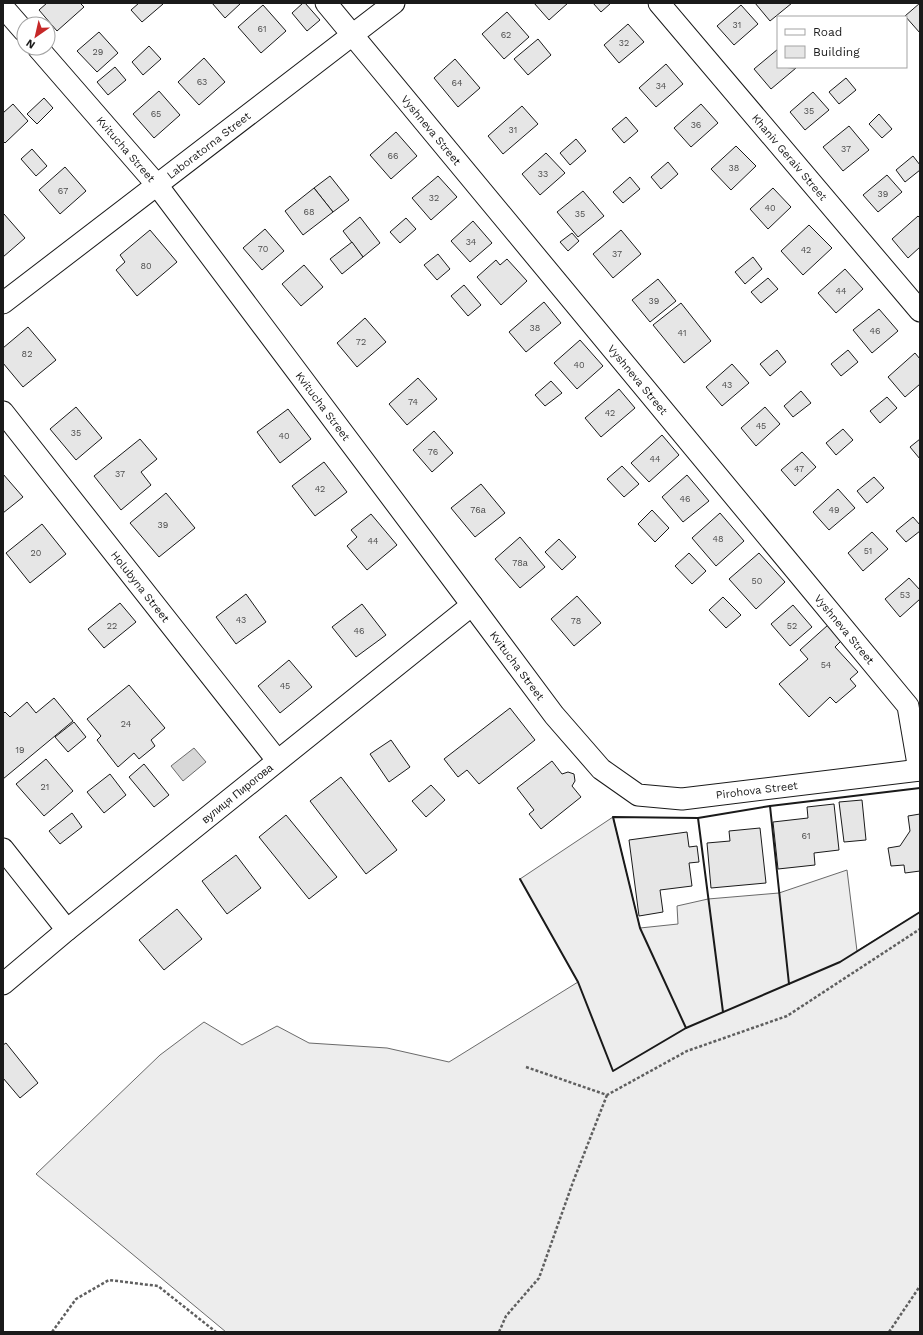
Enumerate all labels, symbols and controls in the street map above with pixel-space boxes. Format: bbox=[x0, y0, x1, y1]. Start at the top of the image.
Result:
north arrow bbox=[16, 16, 56, 56]
legend bbox=[777, 16, 907, 68]
house number: 31 bbox=[733, 20, 741, 30]
house number: 61 bbox=[258, 24, 266, 34]
text: Road bbox=[813, 25, 842, 39]
house number: 62 bbox=[501, 30, 511, 40]
text: N bbox=[24, 36, 38, 52]
house number: 32 bbox=[619, 38, 629, 48]
text: Building bbox=[813, 45, 860, 59]
house number: 29 bbox=[93, 47, 103, 57]
house number: 63 bbox=[197, 77, 207, 87]
house number: 64 bbox=[452, 78, 463, 88]
house number: 34 bbox=[656, 81, 667, 91]
street label: Vyshneva Street bbox=[398, 93, 464, 168]
house number: 35 bbox=[804, 106, 814, 116]
house number: 65 bbox=[151, 109, 161, 119]
street label: Laboratorna Street bbox=[164, 109, 254, 182]
street label: Khaniv Geraiv Street bbox=[749, 111, 830, 204]
street label: Kvitucha Street bbox=[93, 114, 158, 185]
house number: 36 bbox=[691, 120, 701, 130]
house number: 31 bbox=[509, 125, 517, 135]
house number: 37 bbox=[841, 144, 851, 154]
house number: 66 bbox=[388, 151, 398, 161]
house number: 38 bbox=[729, 163, 739, 173]
house number: 33 bbox=[538, 169, 548, 179]
house number: 67 bbox=[58, 186, 68, 196]
house number: 39 bbox=[878, 189, 888, 199]
house number: 32 bbox=[429, 193, 439, 203]
house number: 40 bbox=[764, 203, 776, 213]
house number: 68 bbox=[303, 207, 315, 217]
house number: 35 bbox=[575, 209, 585, 219]
house number: 34 bbox=[466, 237, 477, 247]
house number: 70 bbox=[258, 244, 269, 254]
house number: 42 bbox=[801, 245, 811, 255]
house number: 37 bbox=[612, 249, 622, 259]
house number: 80 bbox=[140, 261, 152, 271]
house number: 44 bbox=[836, 286, 847, 296]
house number: 39 bbox=[649, 296, 659, 306]
house number: 38 bbox=[530, 323, 540, 333]
house number: 46 bbox=[870, 326, 880, 336]
house number: 41 bbox=[678, 328, 686, 338]
house number: 72 bbox=[356, 337, 366, 347]
street label: Vyshneva Street bbox=[605, 342, 670, 418]
house number: 82 bbox=[22, 349, 32, 359]
house number: 40 bbox=[573, 360, 585, 370]
street label: Kvitucha Street bbox=[293, 370, 353, 444]
house number: 43 bbox=[722, 380, 732, 390]
house number: 74 bbox=[408, 397, 418, 407]
house number: 42 bbox=[605, 408, 615, 418]
house number: 45 bbox=[756, 421, 766, 431]
house number: 35 bbox=[71, 428, 81, 438]
house number: 40 bbox=[278, 431, 290, 441]
house number: 76 bbox=[428, 447, 438, 457]
house number: 44 bbox=[650, 454, 661, 464]
house number: 47 bbox=[794, 464, 804, 474]
house number: 37 bbox=[115, 469, 125, 479]
house number: 42 bbox=[315, 484, 325, 494]
house number: 46 bbox=[680, 494, 690, 504]
house number: 76а bbox=[470, 505, 486, 515]
house number: 49 bbox=[828, 505, 840, 515]
house number: 39 bbox=[158, 520, 168, 530]
house number: 48 bbox=[712, 534, 724, 544]
house number: 44 bbox=[368, 536, 379, 546]
house number: 51 bbox=[864, 546, 872, 556]
house number: 20 bbox=[31, 548, 42, 558]
street label: Holubyna Street bbox=[108, 549, 172, 625]
house number: 78а bbox=[512, 558, 528, 568]
house number: 50 bbox=[752, 576, 763, 586]
house number: 53 bbox=[900, 590, 910, 600]
street label: Vyshneva Street bbox=[811, 592, 877, 667]
house number: 43 bbox=[236, 615, 246, 625]
house number: 78 bbox=[571, 616, 581, 626]
house number: 22 bbox=[107, 621, 117, 631]
house number: 52 bbox=[787, 621, 797, 631]
house number: 46 bbox=[354, 626, 364, 636]
street label: Kvitucha Street bbox=[487, 629, 547, 703]
house number: 54 bbox=[821, 660, 832, 670]
house number: 45 bbox=[280, 681, 290, 691]
house number: 24 bbox=[121, 719, 132, 729]
house number: 19 bbox=[15, 745, 25, 755]
street label: вулиця Пирогова bbox=[199, 761, 276, 826]
street label: Pirohova Street bbox=[715, 779, 799, 802]
house number: 21 bbox=[41, 782, 49, 792]
house number: 61 bbox=[802, 831, 810, 841]

